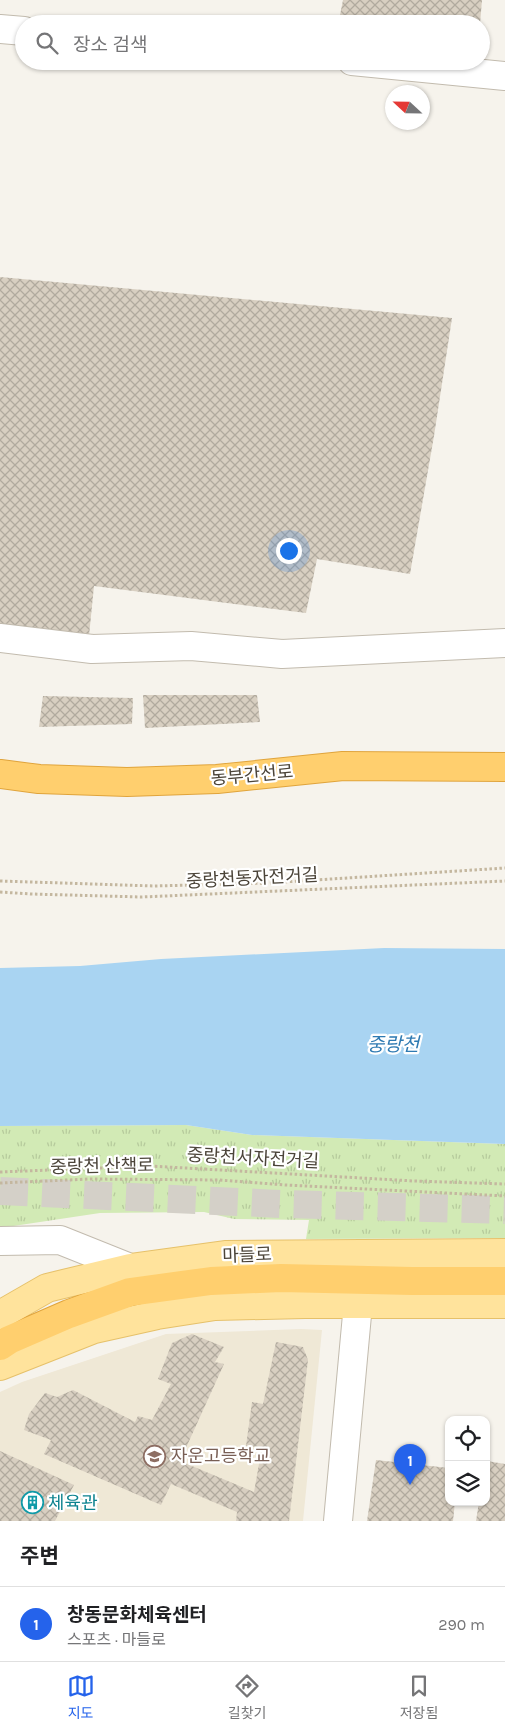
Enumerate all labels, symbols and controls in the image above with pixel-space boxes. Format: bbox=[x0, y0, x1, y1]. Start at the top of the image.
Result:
search box bbox=[15, 15, 490, 70]
icon: search bbox=[33, 29, 61, 57]
text: 장소 검색 bbox=[73, 34, 147, 56]
north arrow bbox=[385, 85, 430, 130]
your location bbox=[276, 538, 302, 564]
street label: 동부간선로 bbox=[210, 760, 294, 790]
street label: 중랑천동자전거길 bbox=[185, 864, 319, 892]
water label: 중랑천 bbox=[367, 1034, 421, 1056]
street label: 중랑천서자전거길 bbox=[186, 1144, 320, 1172]
street label: 중랑천 산책로 bbox=[50, 1154, 154, 1178]
street label: 마들로 bbox=[222, 1243, 272, 1267]
map controls bbox=[445, 1416, 490, 1506]
button: locate bbox=[445, 1416, 490, 1461]
school or university icon: 자운고등학교 bbox=[143, 1444, 167, 1468]
pin: 1 bbox=[394, 1444, 426, 1485]
place label: 자운고등학교 bbox=[171, 1445, 270, 1467]
button: layers bbox=[445, 1461, 490, 1506]
building icon: 체육관 bbox=[20, 1491, 44, 1515]
place label: 체육관 bbox=[48, 1492, 98, 1514]
text: 주변 bbox=[20, 1544, 59, 1568]
text: 창동문화체육센터 bbox=[67, 1604, 207, 1626]
text: 1 bbox=[33, 1615, 39, 1634]
text: 290 m bbox=[438, 1615, 485, 1634]
text: 스포츠 · 마들로 bbox=[67, 1630, 166, 1649]
tab: 지도 bbox=[67, 1672, 95, 1722]
tab: 길찾기 bbox=[228, 1672, 266, 1722]
tab: 저장됨 bbox=[400, 1672, 438, 1722]

